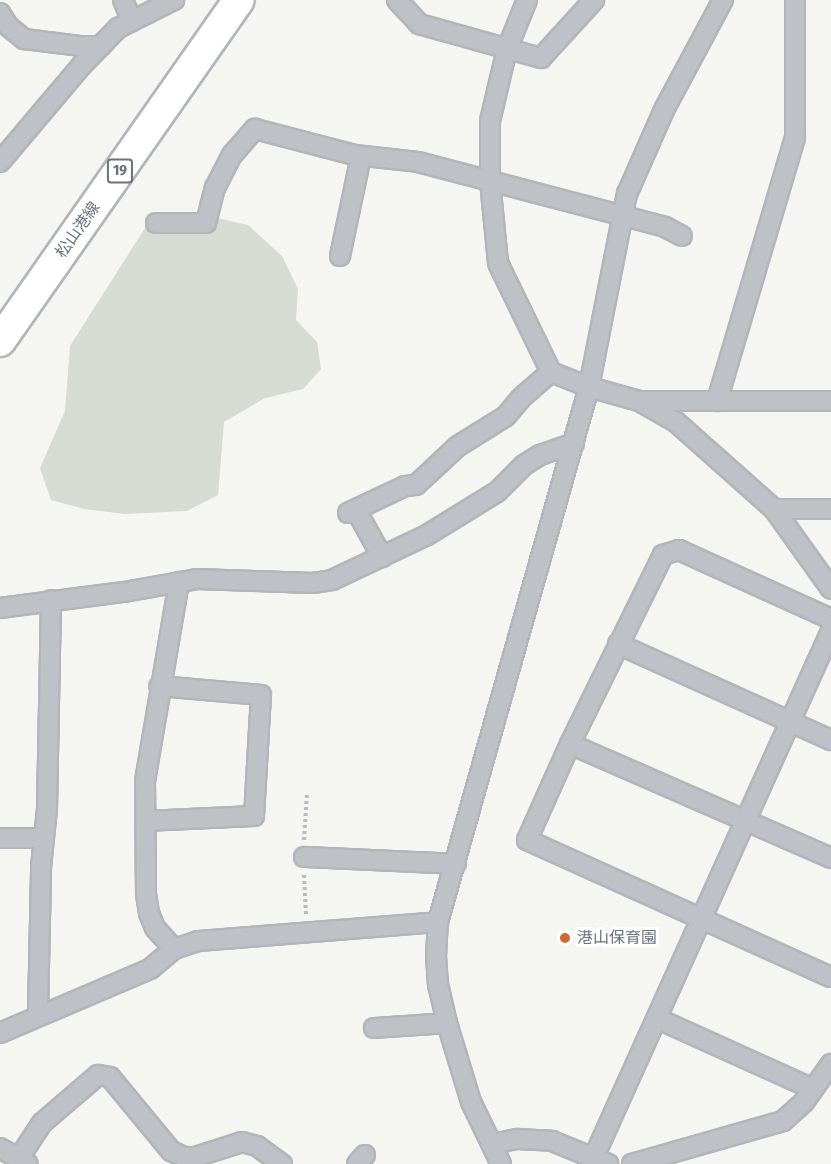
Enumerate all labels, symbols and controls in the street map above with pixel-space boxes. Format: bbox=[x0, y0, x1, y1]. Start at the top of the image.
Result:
road number: 19 bbox=[106, 159, 134, 183]
street label: 松山港線 bbox=[52, 198, 104, 262]
place label: 港山保育園 bbox=[577, 928, 657, 948]
marker: 港山保育園 bbox=[558, 931, 572, 945]

